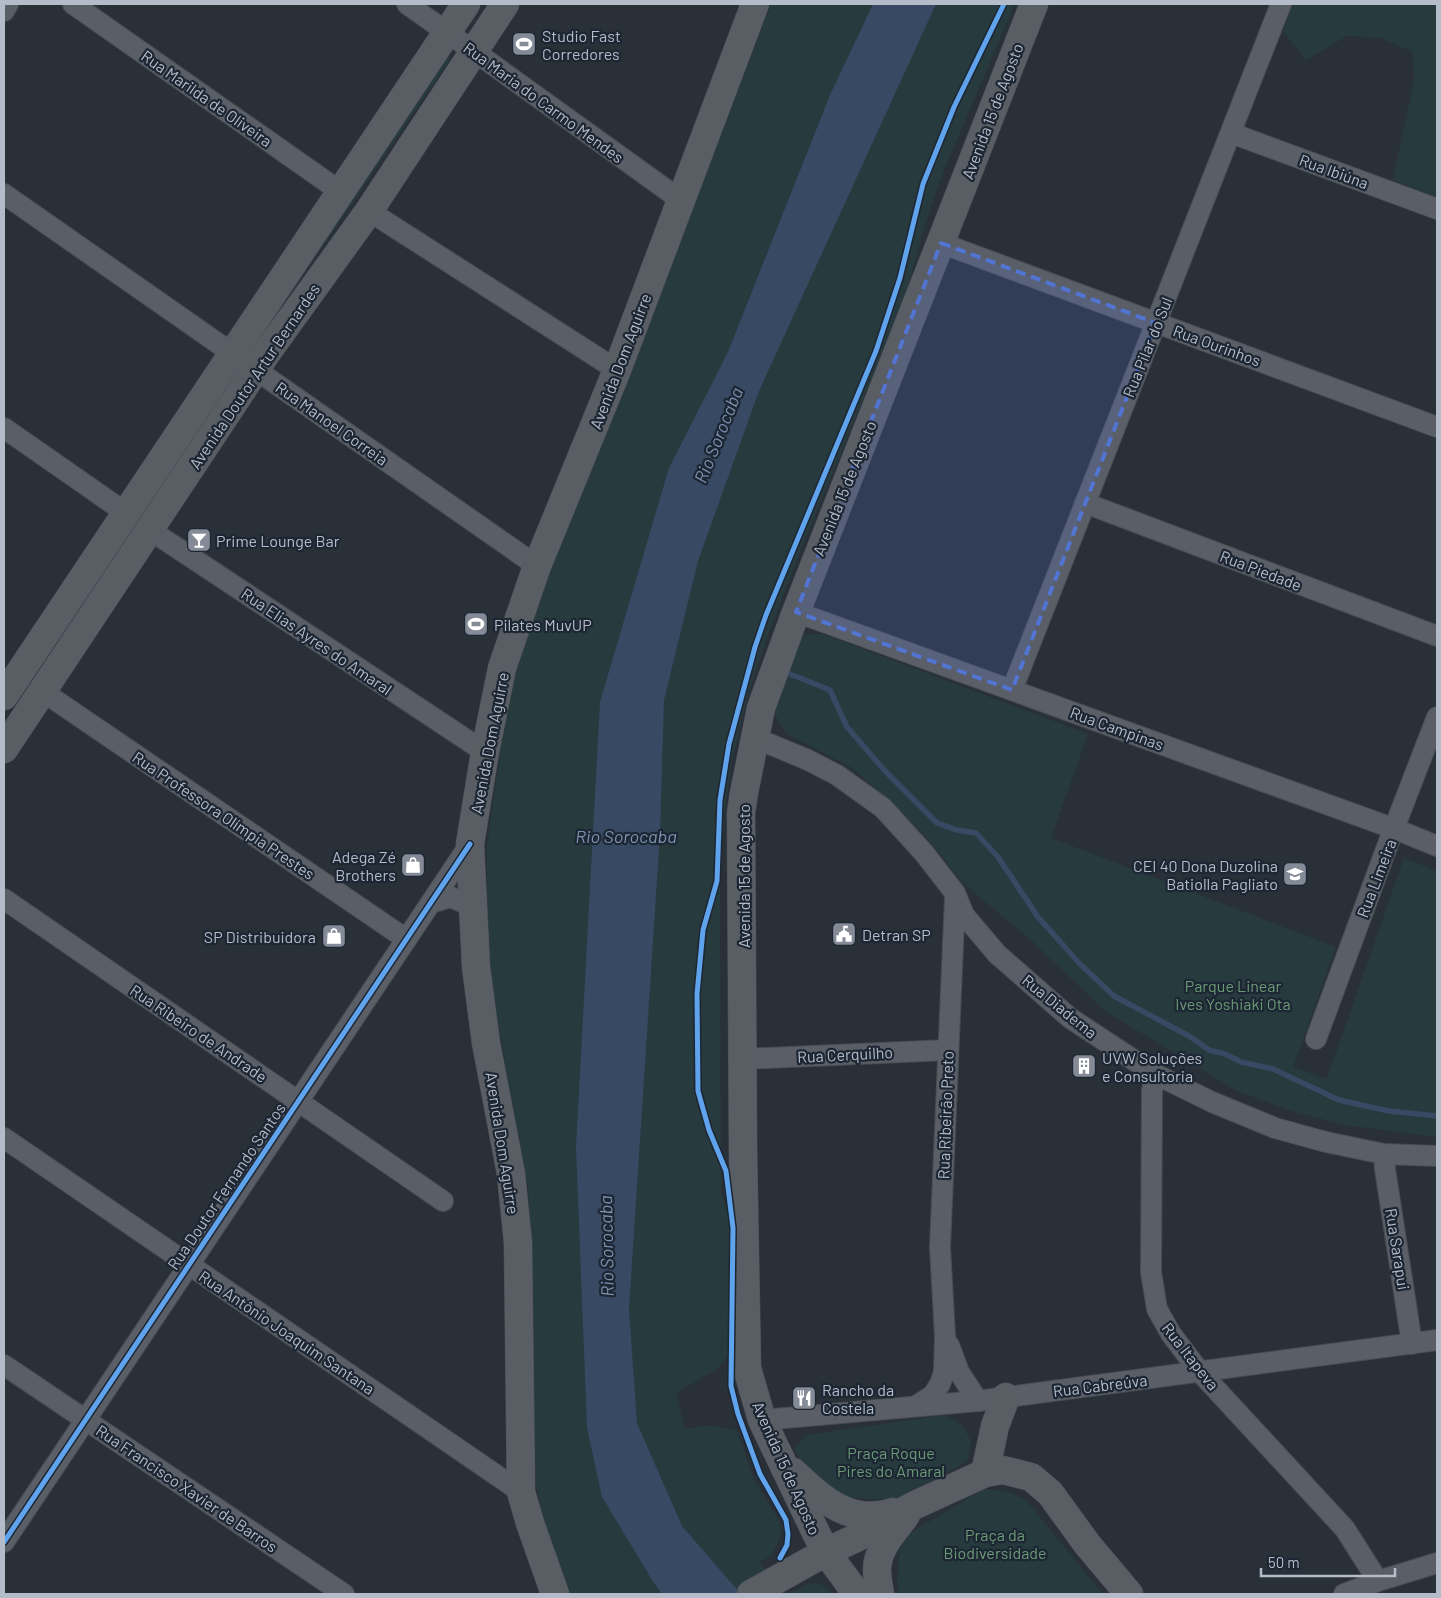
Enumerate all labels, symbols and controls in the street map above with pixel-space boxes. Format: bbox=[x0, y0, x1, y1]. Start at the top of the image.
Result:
place label: Studio Fast Corredores bbox=[542, 26, 621, 63]
sports icon: Studio Fast Corredores bbox=[511, 31, 537, 57]
street label: Rua Maria do Carmo Mendes bbox=[460, 38, 628, 166]
street label: Avenida 15 de Agosto bbox=[957, 40, 1027, 182]
street label: Rua Marilda de Oliveira bbox=[138, 46, 276, 150]
street label: Rua Ibiúna bbox=[1297, 150, 1371, 192]
street label: Avenida Doutor Artur Bernardes bbox=[185, 280, 323, 472]
street label: Avenida Dom Aguirre bbox=[585, 291, 655, 431]
street label: Rua Pilar do Sul bbox=[1118, 294, 1176, 400]
street label: Rua Ourinhos bbox=[1171, 320, 1263, 370]
street label: Rua Manoel Correia bbox=[272, 377, 392, 469]
water label: Rio Sorocaba bbox=[689, 384, 747, 486]
street label: Avenida 15 de Agosto bbox=[808, 418, 880, 558]
bar icon: Prime Lounge Bar bbox=[186, 527, 212, 553]
place label: Prime Lounge Bar bbox=[216, 531, 340, 550]
street label: Rua Piedade bbox=[1217, 546, 1305, 594]
street label: Rua Elias Ayres do Amaral bbox=[238, 584, 396, 698]
sports icon: Pilates MuvUP bbox=[463, 611, 489, 637]
place label: Pilates MuvUP bbox=[494, 615, 592, 634]
street label: Avenida Dom Aguirre bbox=[466, 671, 512, 815]
street label: Rua Campinas bbox=[1068, 702, 1166, 754]
street label: Rua Professora Olímpia Prestes bbox=[129, 747, 319, 883]
street label: Avenida 15 de Agosto bbox=[734, 804, 753, 948]
water label: Rio Sorocaba bbox=[575, 825, 677, 847]
street label: Rua Limeira bbox=[1352, 836, 1400, 920]
place label: Adega Zé Brothers bbox=[332, 847, 396, 884]
shop icon: Adega Zé Brothers bbox=[400, 852, 426, 878]
place label: CEI 40 Dona Duzolina Batiolla Pagliato bbox=[1133, 856, 1278, 893]
school or university icon: CEI 40 Dona Duzolina Batiolla Pagliato bbox=[1282, 861, 1308, 887]
public building icon: Detran SP bbox=[831, 921, 857, 947]
shop icon: SP Distribuidora bbox=[321, 923, 347, 949]
place label: Detran SP bbox=[862, 925, 931, 944]
place label: SP Distribuidora bbox=[204, 927, 316, 946]
street label: Rua Diadema bbox=[1019, 970, 1101, 1042]
park label: Parque Linear Ives Yoshiaki Ota bbox=[1175, 976, 1291, 1013]
street label: Rua Ribeiro de Andrade bbox=[127, 980, 271, 1086]
street label: Rua Cerquilho bbox=[797, 1042, 893, 1066]
place label: UVW Soluções e Consultoria bbox=[1102, 1048, 1202, 1085]
street label: Rua Ribeirão Preto bbox=[933, 1050, 957, 1180]
building icon: UVW Soluções e Consultoria bbox=[1071, 1053, 1097, 1079]
street label: Avenida Dom Aguirre bbox=[482, 1071, 524, 1215]
street label: Rua Doutor Fernando Santos bbox=[163, 1099, 289, 1273]
water label: Rio Sorocaba bbox=[594, 1195, 618, 1297]
street label: Rua Sarapui bbox=[1382, 1207, 1414, 1291]
street label: Rua Antônio Joaquim Santana bbox=[196, 1266, 378, 1398]
street label: Rua Itapeva bbox=[1159, 1318, 1223, 1394]
street label: Rua Cabreúva bbox=[1052, 1370, 1148, 1400]
place label: Rancho da Costela bbox=[822, 1380, 894, 1417]
restaurant icon: Rancho da Costela bbox=[791, 1385, 817, 1411]
street label: Avenida 15 de Agosto bbox=[749, 1398, 825, 1538]
street label: Rua Francisco Xavier de Barros bbox=[93, 1420, 281, 1556]
park label: Praça Roque Pires do Amaral bbox=[837, 1443, 945, 1480]
park label: Praça da Biodiversidade bbox=[943, 1525, 1047, 1562]
scale bar bbox=[1261, 1546, 1395, 1578]
text: 50 m bbox=[1268, 1553, 1300, 1571]

